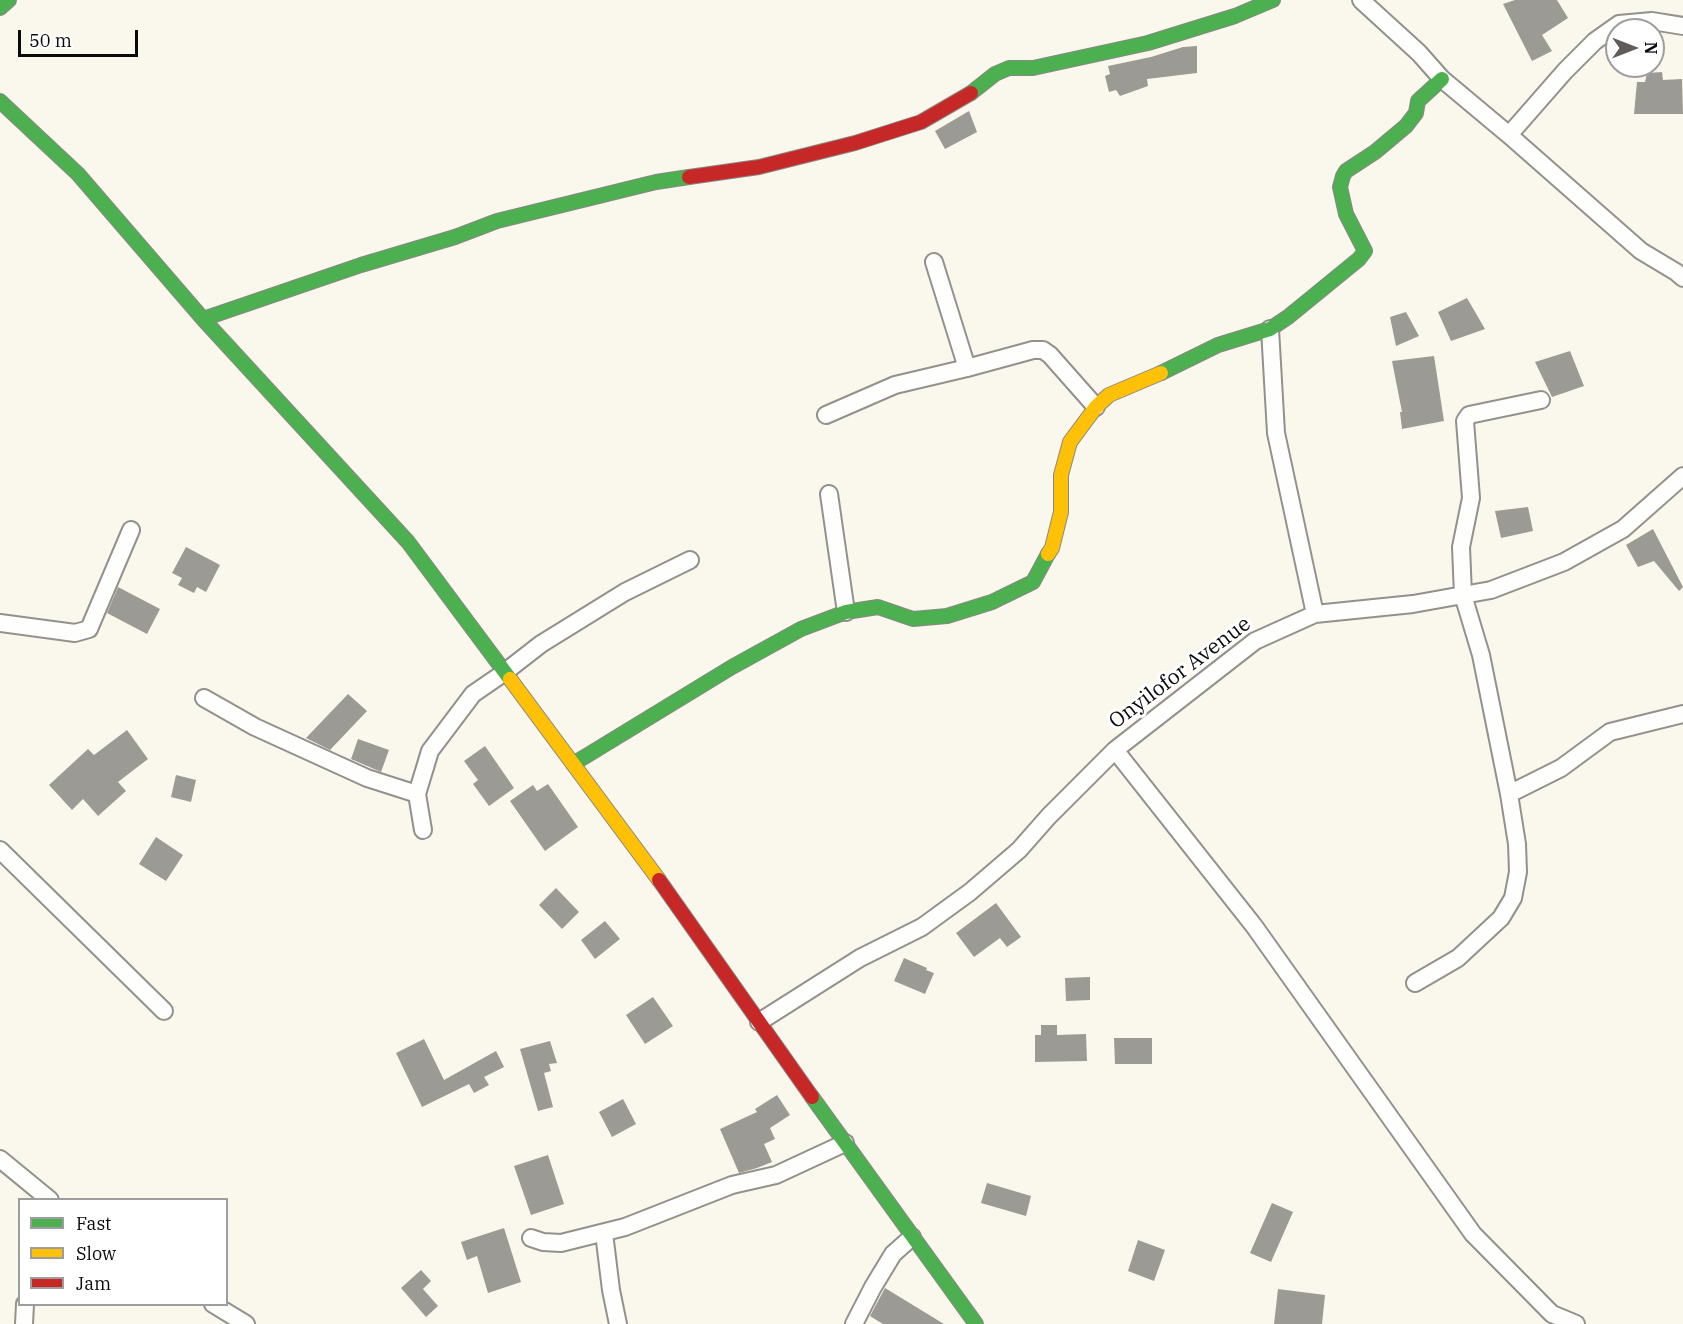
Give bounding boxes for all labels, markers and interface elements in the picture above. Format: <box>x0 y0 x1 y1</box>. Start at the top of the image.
scale bar <box>21 18 141 56</box>
north arrow <box>1605 18 1665 78</box>
text: 50 m <box>29 29 72 52</box>
text: N <box>1641 42 1661 54</box>
street label: Onyilofor Avenue <box>1104 612 1256 734</box>
legend <box>18 1198 228 1306</box>
text: Fast <box>76 1212 111 1235</box>
text: Slow <box>76 1242 116 1265</box>
text: Jam <box>76 1272 111 1295</box>

